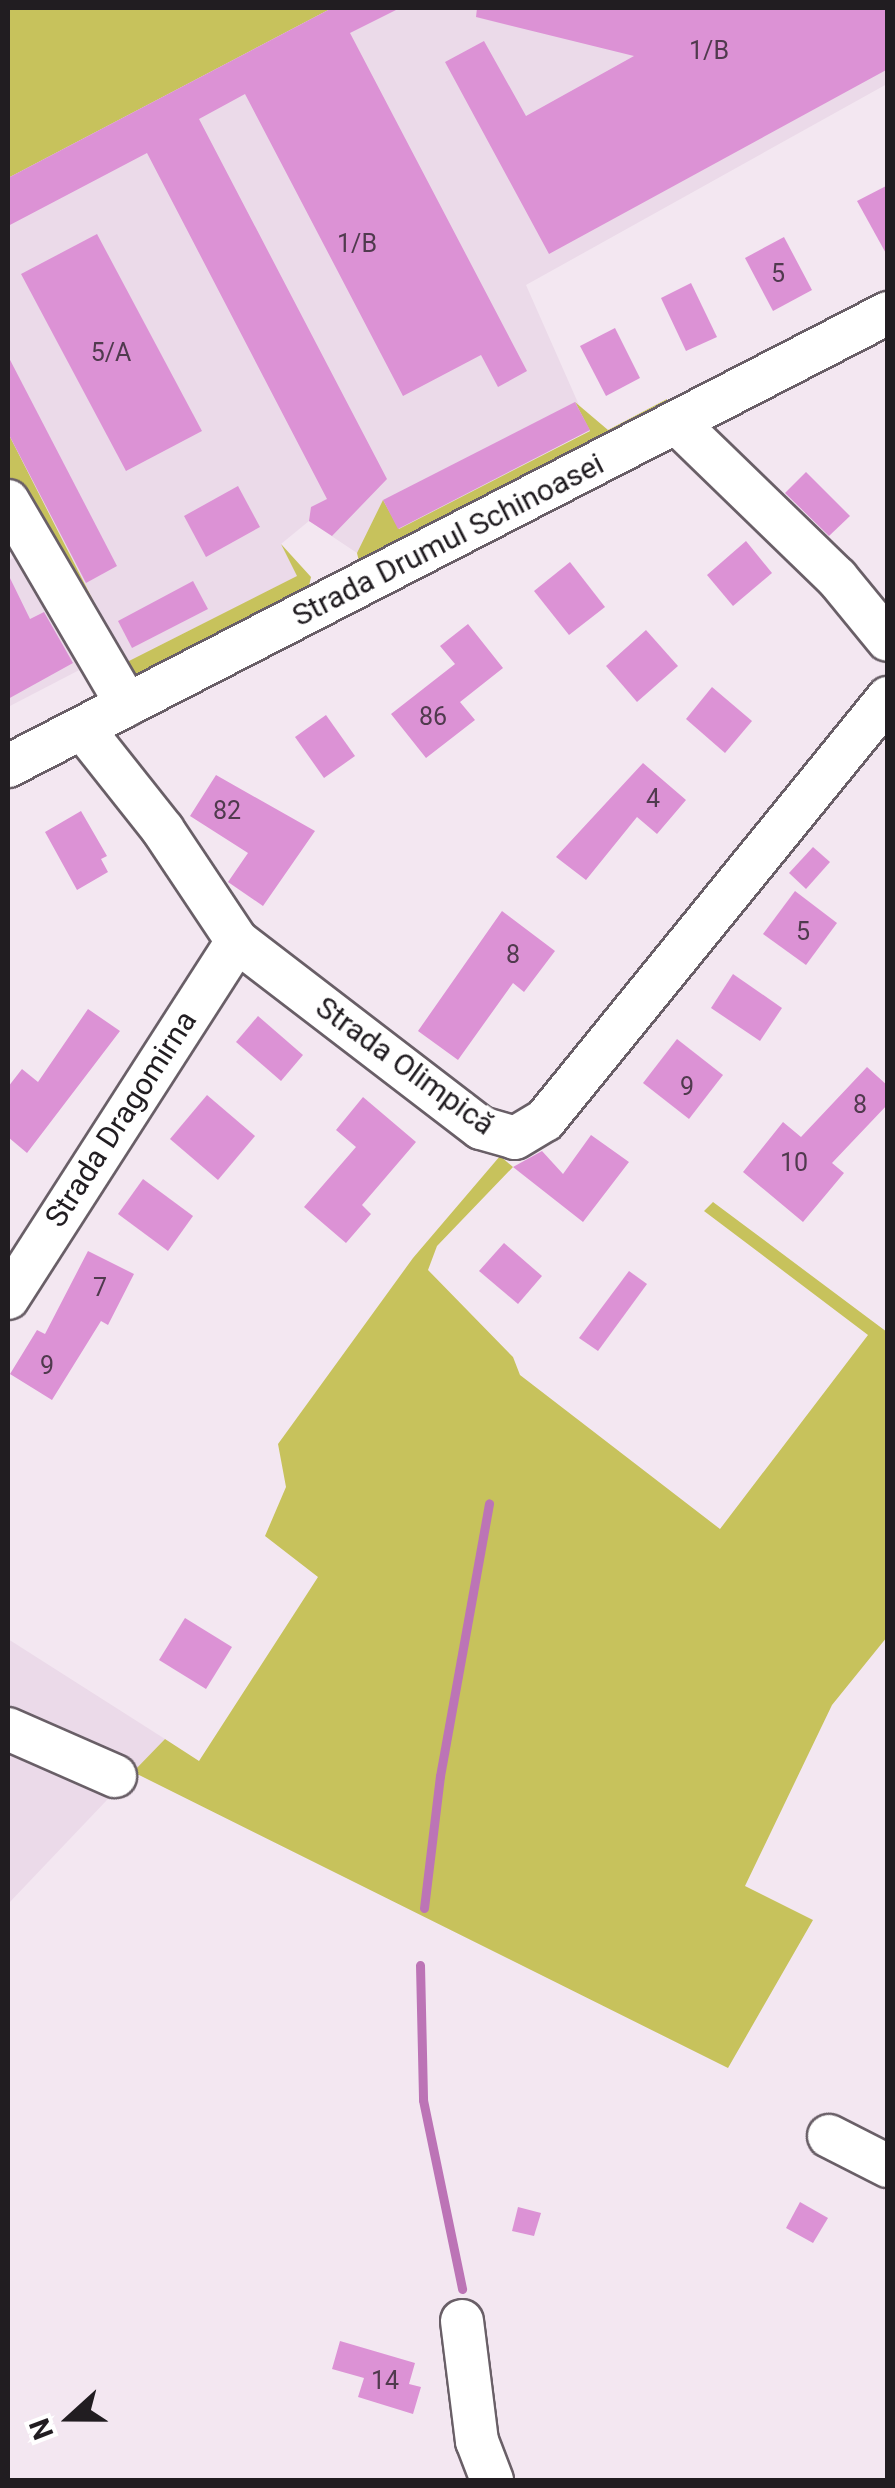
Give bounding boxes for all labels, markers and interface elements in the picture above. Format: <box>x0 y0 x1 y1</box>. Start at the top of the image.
house number: 1/B <box>689 36 729 66</box>
house number: 1/B <box>337 229 377 259</box>
house number: 5 <box>771 259 785 289</box>
house number: 5/A <box>91 338 131 368</box>
street label: Strada Drumul Schinoasei <box>286 446 610 634</box>
house number: 86 <box>419 702 447 732</box>
house number: 4 <box>646 784 660 814</box>
house number: 82 <box>213 796 241 826</box>
house number: 5 <box>796 917 810 947</box>
house number: 8 <box>506 940 520 970</box>
street label: Strada Olimpică <box>309 989 501 1143</box>
street label: Strada Dragomirna <box>38 1004 204 1234</box>
house number: 9 <box>680 1072 694 1102</box>
house number: 8 <box>853 1090 867 1120</box>
house number: 10 <box>780 1148 808 1178</box>
house number: 7 <box>93 1273 107 1303</box>
house number: 9 <box>40 1351 54 1381</box>
house number: 14 <box>371 2366 399 2396</box>
north arrow <box>20 2368 120 2468</box>
text: N <box>23 2414 60 2444</box>

